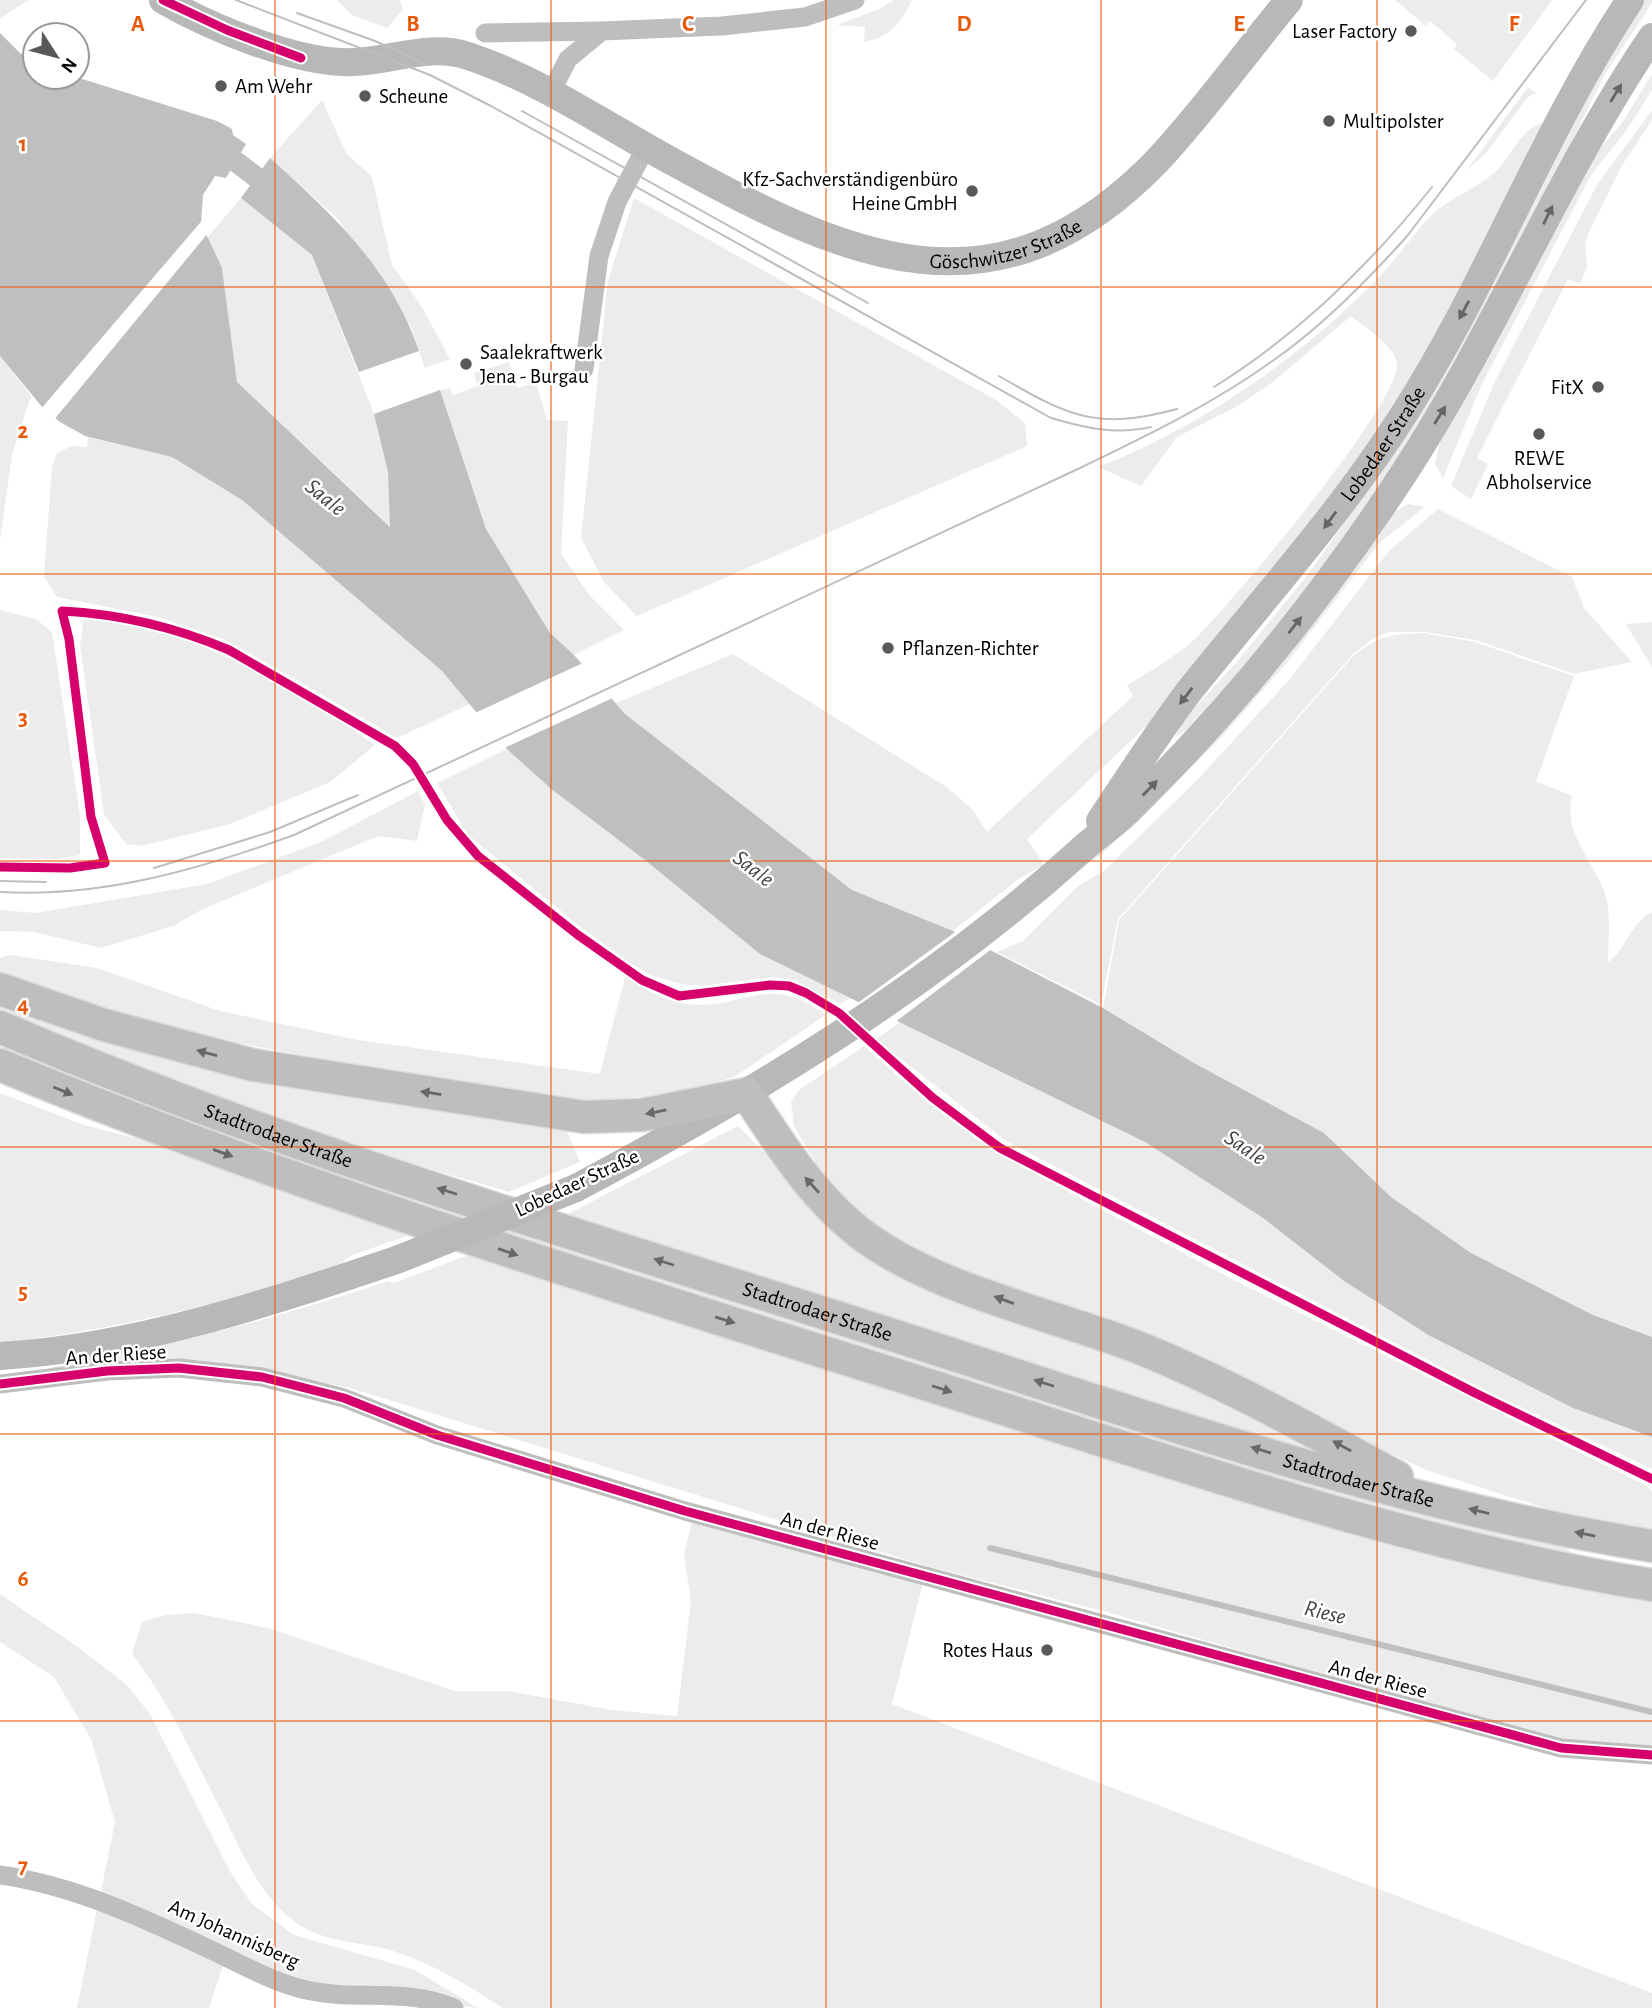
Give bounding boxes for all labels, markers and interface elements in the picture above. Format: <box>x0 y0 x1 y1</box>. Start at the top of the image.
text: A <box>131 13 145 36</box>
text: B <box>406 13 420 36</box>
text: C <box>682 13 694 36</box>
text: D <box>956 13 972 36</box>
text: E <box>1233 13 1245 36</box>
text: F <box>1509 13 1520 36</box>
north arrow <box>21 21 91 91</box>
place label: Laser Factory <box>1292 21 1397 42</box>
marker: Laser Factory <box>1403 23 1419 39</box>
text: N <box>57 54 80 76</box>
place label: Am Wehr <box>235 76 312 97</box>
marker: Am Wehr <box>213 78 229 94</box>
one-way arrow <box>1609 83 1622 103</box>
place label: Scheune <box>379 86 448 107</box>
marker: Scheune <box>357 88 373 104</box>
place label: Multipolster <box>1343 111 1444 132</box>
marker: Multipolster <box>1321 113 1337 129</box>
text: 1 <box>19 133 27 156</box>
place label: Kfz-Sachverständigenbüro Heine GmbH <box>742 169 958 214</box>
marker: Kfz-Sachverständigenbüro Heine GmbH <box>964 183 980 199</box>
one-way arrow <box>1542 205 1553 225</box>
street label: Göschwitzer Straße <box>929 215 1085 272</box>
one-way arrow <box>1458 300 1470 319</box>
place label: Saalekraftwerk Jena - Burgau <box>480 342 603 387</box>
marker: Saalekraftwerk Jena - Burgau <box>458 356 474 372</box>
place label: FitX <box>1551 377 1584 398</box>
marker: FitX <box>1590 379 1606 395</box>
street label: Lobedaer Straße <box>1336 383 1429 505</box>
one-way arrow <box>1434 406 1447 425</box>
text: 2 <box>18 420 29 443</box>
marker: REWE Abholservice <box>1531 426 1547 442</box>
place label: REWE Abholservice <box>1486 448 1592 493</box>
water label: Saale <box>300 475 350 521</box>
one-way arrow <box>1322 510 1337 528</box>
one-way arrow <box>1287 616 1302 634</box>
place label: Pflanzen-Richter <box>902 638 1039 659</box>
marker: Pflanzen-Richter <box>880 640 896 656</box>
one-way arrow <box>1180 687 1194 705</box>
text: 3 <box>18 707 28 730</box>
one-way arrow <box>1142 780 1159 797</box>
water label: Saale <box>728 846 778 892</box>
text: 4 <box>17 994 29 1017</box>
one-way arrow <box>196 1047 218 1058</box>
one-way arrow <box>53 1086 74 1097</box>
one-way arrow <box>419 1087 441 1098</box>
street label: Stadtrodaer Straße <box>202 1099 355 1171</box>
one-way arrow <box>645 1107 667 1118</box>
water label: Saale <box>1220 1126 1270 1170</box>
street label: Lobedaer Straße <box>512 1145 642 1221</box>
one-way arrow <box>213 1148 234 1159</box>
one-way arrow <box>805 1176 820 1193</box>
one-way arrow <box>437 1186 458 1196</box>
one-way arrow <box>497 1247 518 1258</box>
one-way arrow <box>653 1256 674 1267</box>
street label: Stadtrodaer Straße <box>740 1278 895 1345</box>
text: 5 <box>18 1281 28 1304</box>
one-way arrow <box>993 1294 1014 1305</box>
one-way arrow <box>714 1316 735 1326</box>
street label: An der Riese <box>65 1341 167 1369</box>
one-way arrow <box>1033 1377 1054 1388</box>
one-way arrow <box>931 1384 952 1394</box>
one-way arrow <box>1331 1441 1351 1453</box>
one-way arrow <box>1250 1445 1271 1455</box>
street label: Stadtrodaer Straße <box>1281 1449 1437 1511</box>
one-way arrow <box>1468 1505 1490 1516</box>
street label: An der Riese <box>779 1508 881 1554</box>
one-way arrow <box>1574 1529 1596 1540</box>
text: 6 <box>17 1568 29 1591</box>
water label: Riese <box>1302 1597 1348 1629</box>
place label: Rotes Haus <box>942 1640 1033 1661</box>
marker: Rotes Haus <box>1039 1642 1055 1658</box>
street label: An der Riese <box>1327 1656 1429 1702</box>
text: 7 <box>18 1855 28 1878</box>
street label: Am Johannisberg <box>165 1896 303 1973</box>

